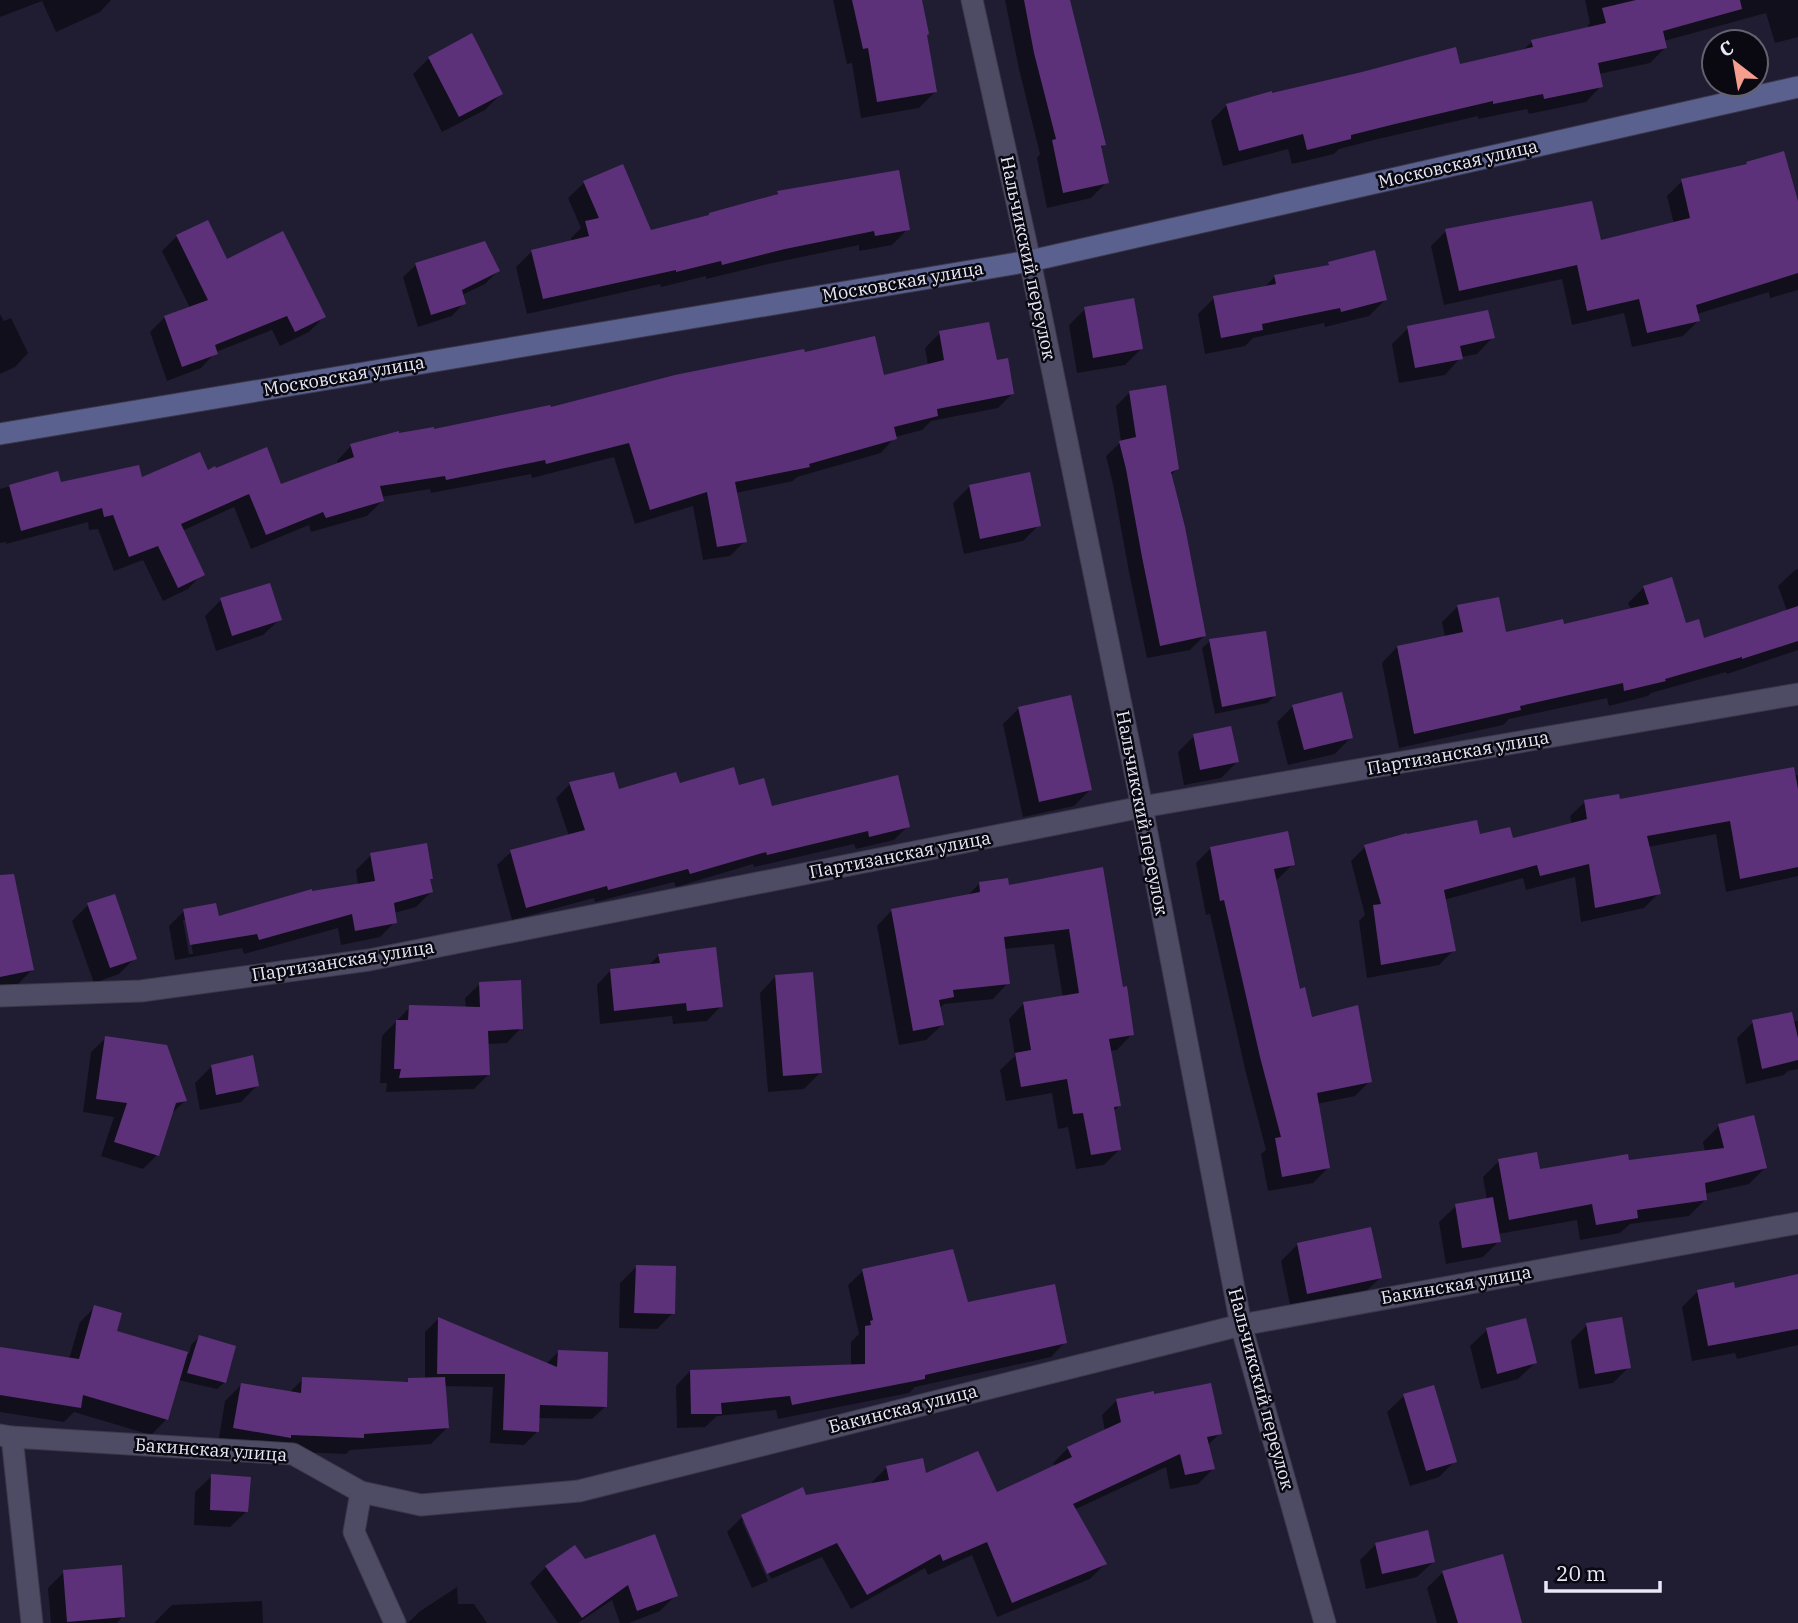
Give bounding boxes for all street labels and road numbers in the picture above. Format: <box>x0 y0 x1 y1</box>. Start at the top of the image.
street label: Московская улица <box>1376 134 1540 193</box>
street label: Нальчикский переулок <box>996 154 1061 363</box>
street label: Московская улица <box>820 256 985 307</box>
street label: Московская улица <box>261 350 426 401</box>
street label: Нальчикский переулок <box>1111 709 1174 918</box>
street label: Партизанская улица <box>1365 725 1551 780</box>
street label: Партизанская улица <box>807 826 993 883</box>
street label: Партизанская улица <box>250 935 436 986</box>
street label: Бакинская улица <box>1379 1260 1533 1309</box>
street label: Нальчикский переулок <box>1223 1285 1300 1493</box>
street label: Бакинская улица <box>826 1379 980 1438</box>
street label: Бакинская улица <box>134 1433 288 1466</box>

